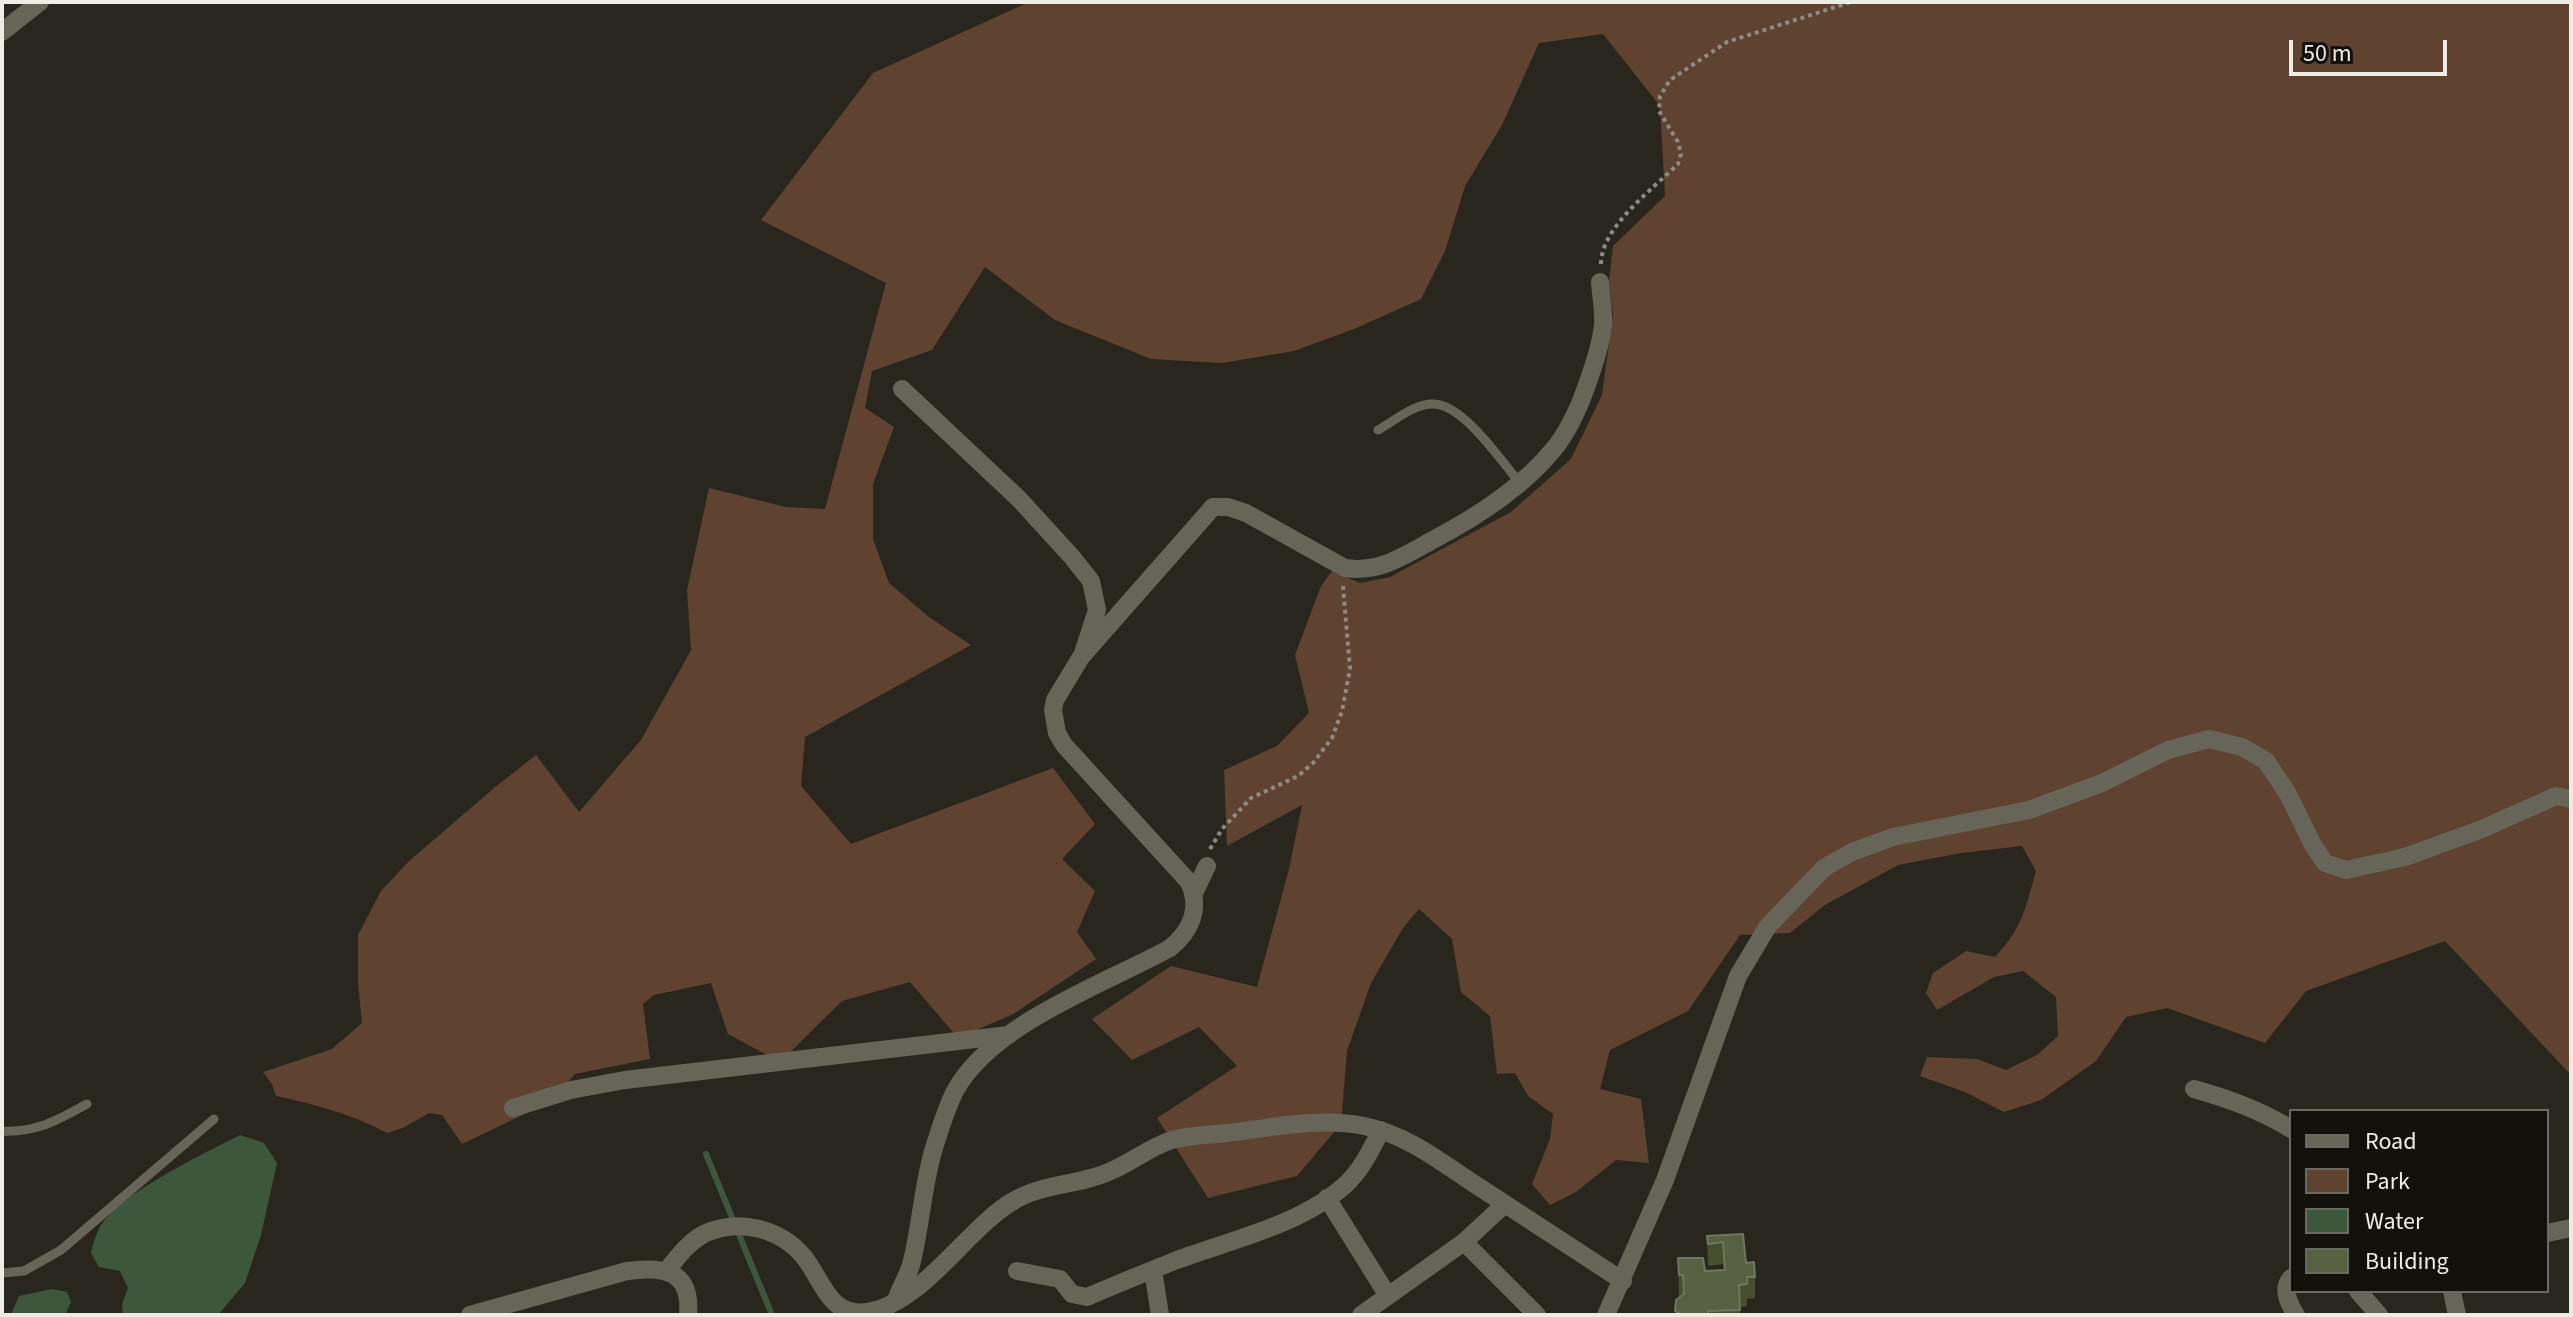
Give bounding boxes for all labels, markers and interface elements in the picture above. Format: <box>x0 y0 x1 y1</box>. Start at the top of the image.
scale bar <box>2293 24 2451 74</box>
text: 50 m <box>2303 36 2352 71</box>
legend <box>2289 1109 2549 1293</box>
text: Road <box>2365 1124 2417 1159</box>
text: Park <box>2365 1164 2410 1199</box>
text: Water <box>2365 1204 2423 1239</box>
text: Building <box>2365 1244 2449 1279</box>

